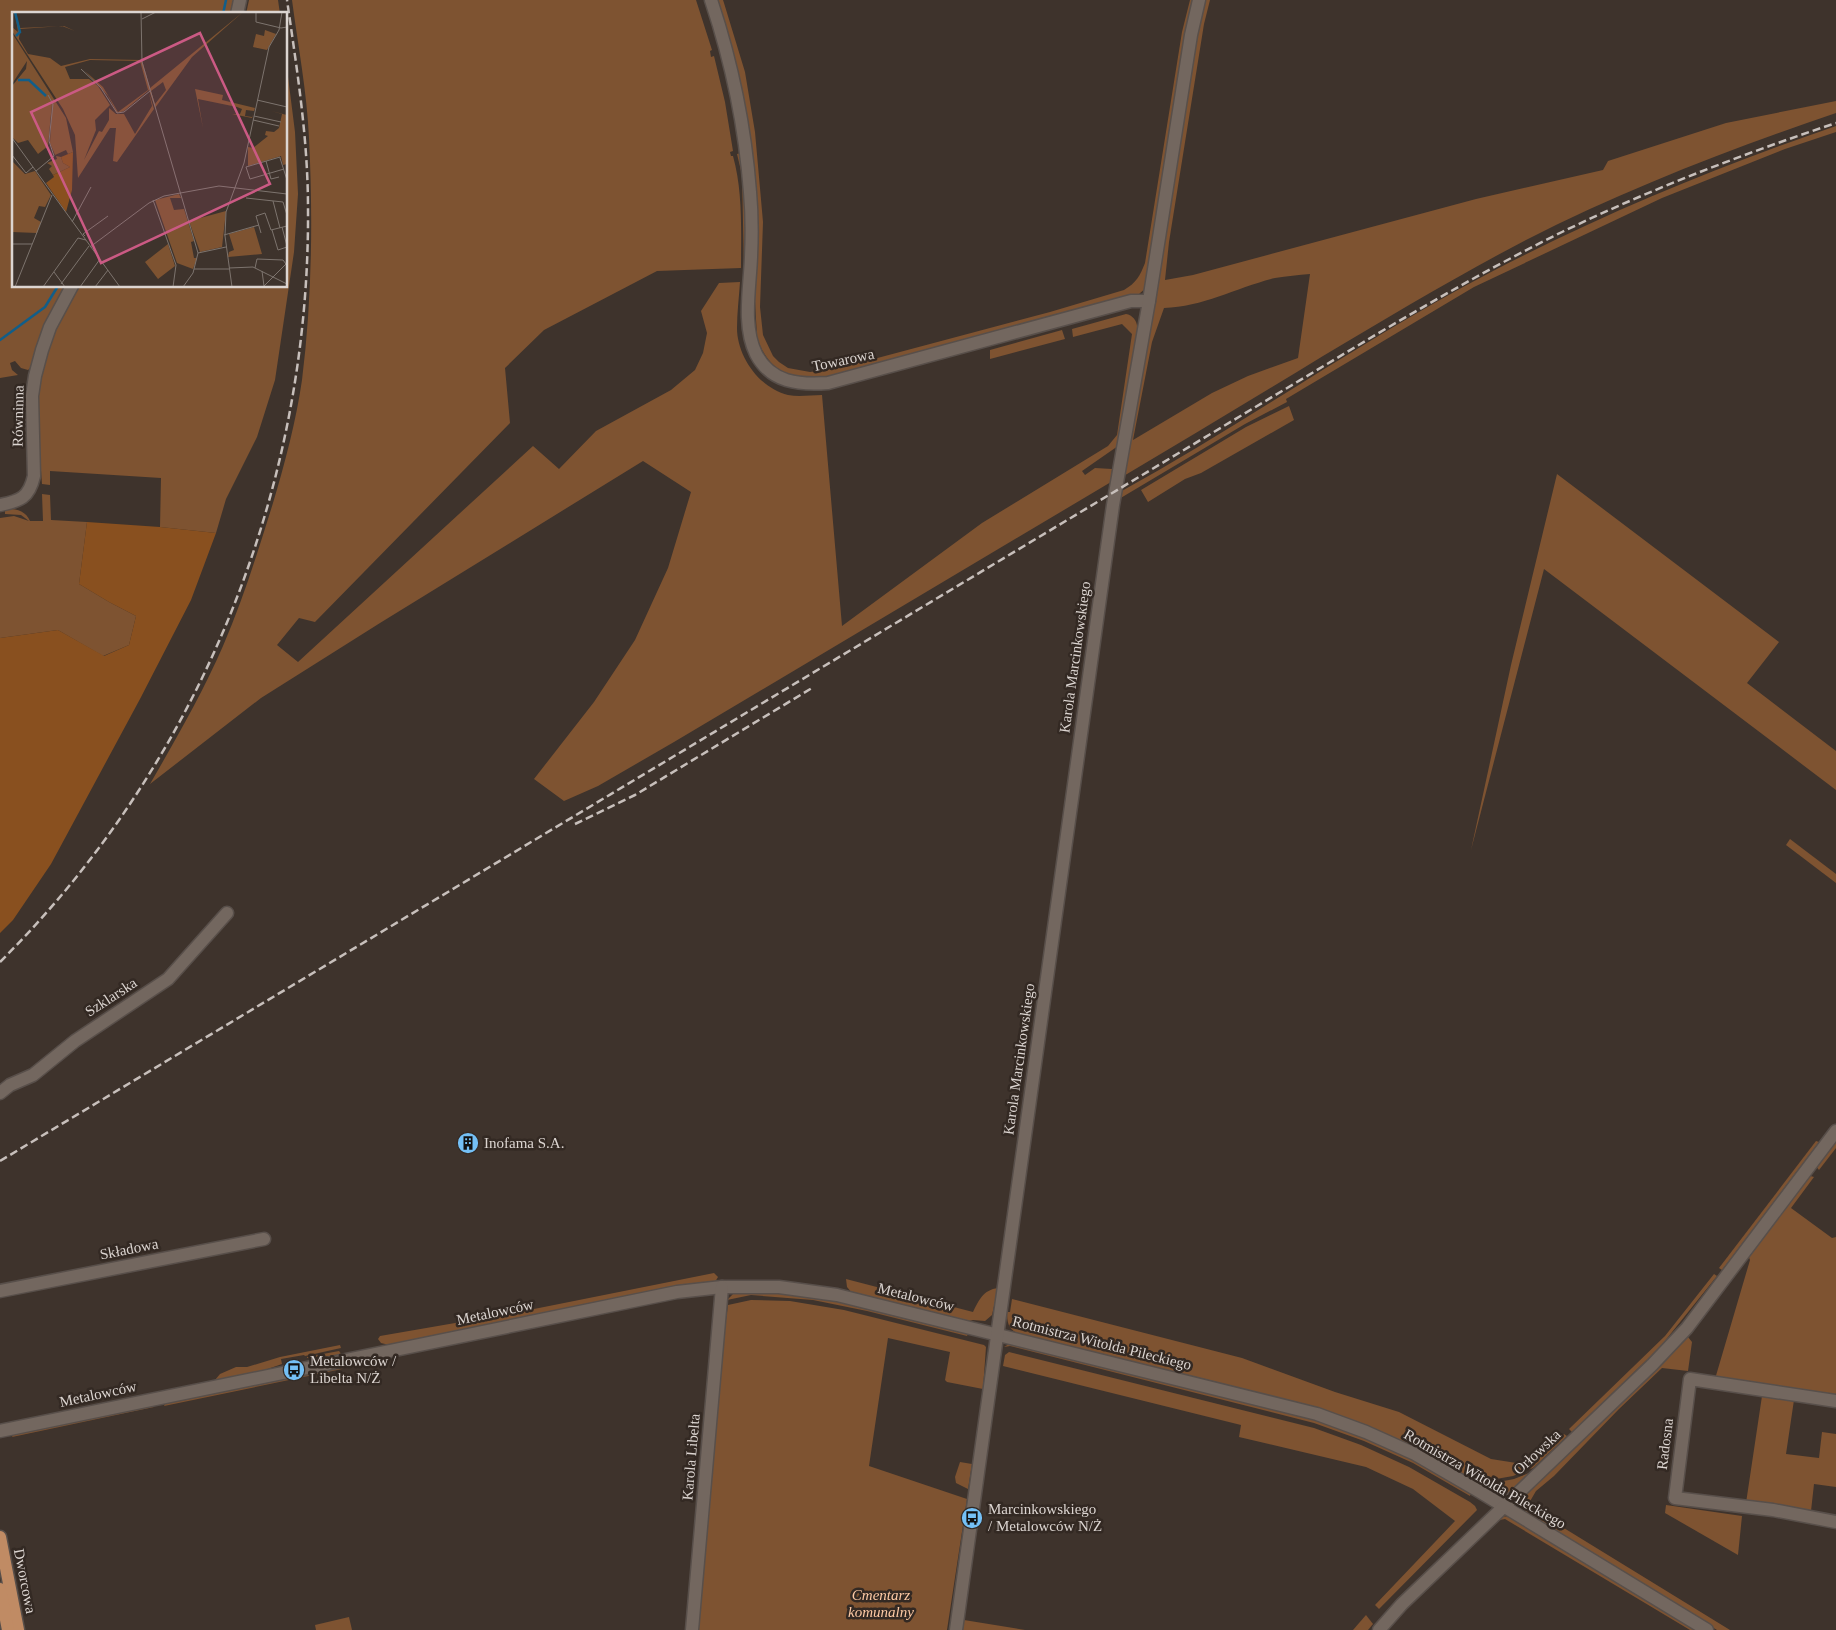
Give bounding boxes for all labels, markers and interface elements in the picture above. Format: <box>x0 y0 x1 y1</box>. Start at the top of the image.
inset map <box>12 12 288 288</box>
street label: Towarowa <box>810 346 876 374</box>
street label: Równinna <box>9 385 27 447</box>
street label: Karola Marcinkowskiego <box>1056 580 1094 734</box>
street label: Szklarska <box>82 974 140 1020</box>
street label: Karola Marcinkowskiego <box>1000 982 1038 1136</box>
building icon: Inofama S.A. <box>456 1131 480 1155</box>
place label: Inofama S.A. <box>484 1135 564 1151</box>
street label: Składowa <box>98 1235 160 1262</box>
street label: Metalowców <box>876 1280 956 1314</box>
street label: Metalowców <box>455 1296 535 1328</box>
street label: Rotmistrza Witolda Pileckiego <box>1011 1313 1193 1373</box>
place label: Metalowców / Libelta N/Ż <box>310 1353 397 1386</box>
bus stop icon: Metalowców / Libelta N/Ż <box>282 1358 306 1382</box>
street label: Metalowców <box>58 1378 138 1410</box>
street label: Karola Libelta <box>679 1413 703 1501</box>
street label: Radosna <box>1654 1417 1676 1471</box>
street label: Rotmistrza Witolda Pileckiego <box>1401 1426 1569 1532</box>
street label: Orłowska <box>1510 1426 1564 1478</box>
place label: Marcinkowskiego / Metalowców N/Ż <box>988 1501 1102 1534</box>
bus stop icon: Marcinkowskiego / Metalowców N/Ż <box>960 1506 984 1530</box>
street label: Dworcowa <box>11 1547 39 1615</box>
park label: Cmentarz komunalny <box>848 1587 914 1620</box>

